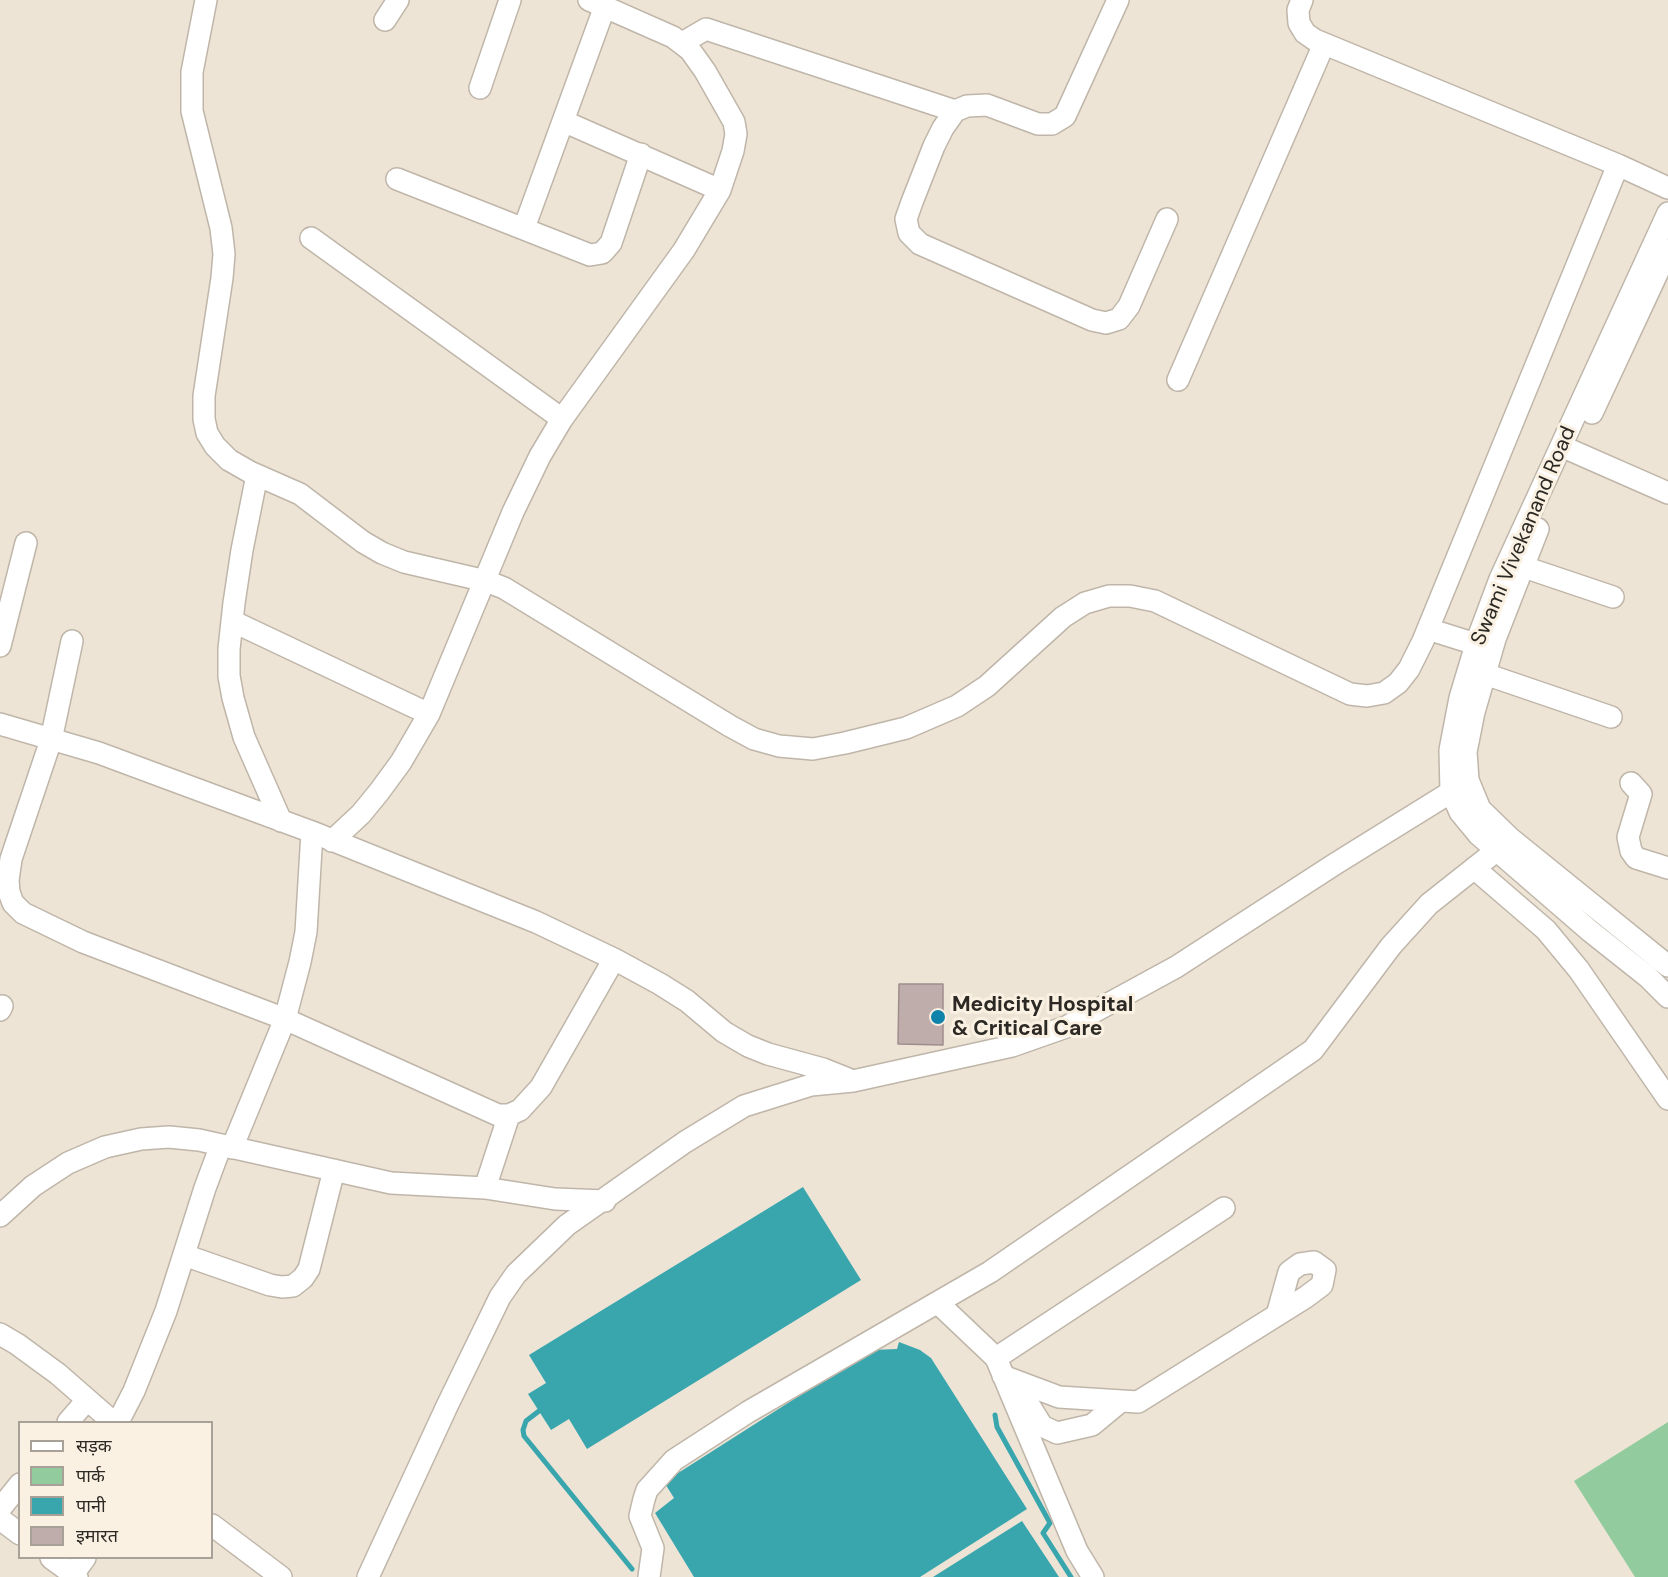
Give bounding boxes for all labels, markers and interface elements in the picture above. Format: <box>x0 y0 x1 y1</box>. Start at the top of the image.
street label: Swami Vivekanand Road <box>1466 423 1582 649</box>
place label: Medicity Hospital & Critical Care <box>952 992 1133 1042</box>
marker: Medicity Hospital & Critical Care <box>929 1008 947 1026</box>
legend <box>18 1421 213 1559</box>
text: सड़क <box>76 1434 112 1458</box>
text: पार्क <box>76 1464 105 1488</box>
text: पानी <box>76 1494 106 1518</box>
text: इमारत <box>76 1524 118 1548</box>

